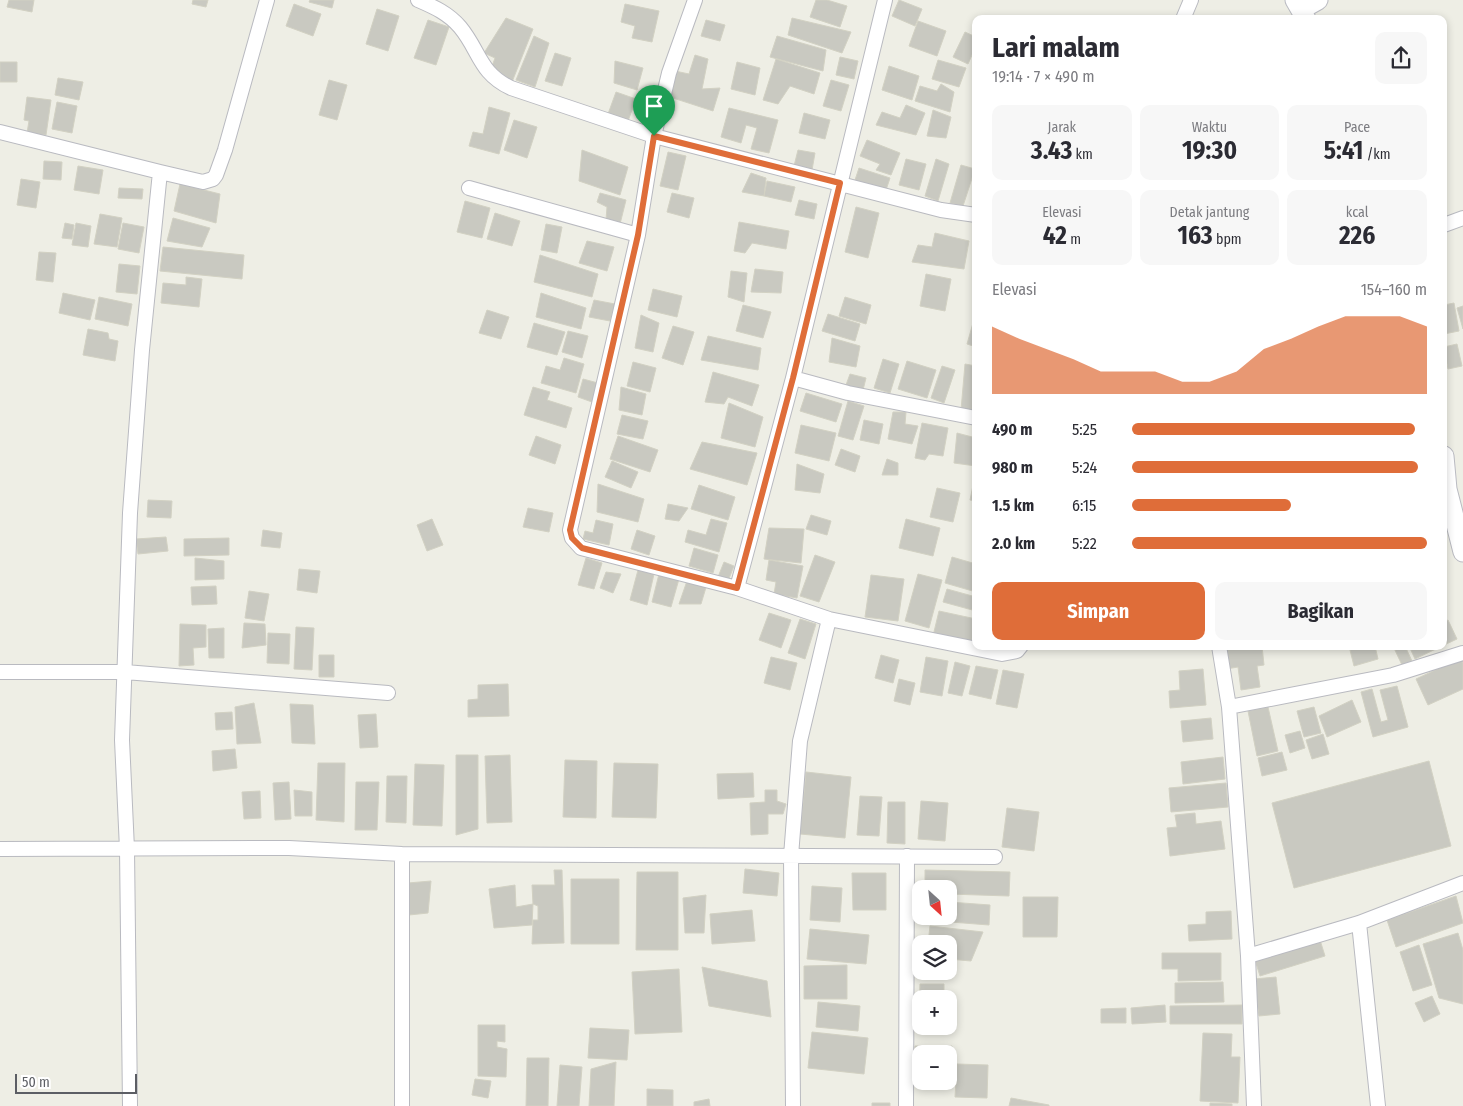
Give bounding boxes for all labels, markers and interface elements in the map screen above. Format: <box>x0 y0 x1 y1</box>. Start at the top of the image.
text: Lari malam <box>992 31 1120 64</box>
button: share <box>1375 32 1427 84</box>
text: 19:14 · 7 × 490 m <box>992 67 1095 86</box>
pin <box>633 85 675 136</box>
icon: arrive <box>640 92 668 120</box>
text: Jarak <box>1048 119 1076 136</box>
text: Waktu <box>1192 119 1227 136</box>
text: Pace <box>1344 119 1370 136</box>
text: 3.43 <box>1031 136 1072 166</box>
text: 19:30 <box>1182 136 1237 166</box>
text: 5:41 <box>1324 136 1363 166</box>
text: km <box>1072 146 1093 163</box>
text: /km <box>1363 146 1391 163</box>
text: Elevasi <box>1042 204 1081 221</box>
text: Detak jantung <box>1170 204 1249 221</box>
text: kcal <box>1346 204 1369 221</box>
text: 42 <box>1043 221 1067 251</box>
text: 163 <box>1177 221 1213 251</box>
text: 226 <box>1339 221 1375 251</box>
text: m <box>1067 231 1081 248</box>
text: bpm <box>1213 231 1242 248</box>
text: Elevasi <box>992 280 1037 299</box>
text: 154–160 m <box>1361 280 1427 299</box>
text: 490 m <box>992 420 1032 439</box>
text: 5:25 <box>1072 420 1097 439</box>
text: 980 m <box>992 458 1033 477</box>
text: 5:24 <box>1072 458 1097 477</box>
text: 1.5 km <box>992 496 1034 515</box>
text: 6:15 <box>1072 496 1096 515</box>
text: 2.0 km <box>992 534 1035 553</box>
text: 5:22 <box>1072 534 1097 553</box>
button: Simpan <box>992 582 1205 640</box>
button: Bagikan <box>1215 582 1427 640</box>
north arrow <box>912 880 958 925</box>
map controls <box>912 880 957 1090</box>
button: layers <box>912 935 957 980</box>
button: + <box>912 990 957 1035</box>
button: − <box>912 1045 957 1090</box>
scale bar <box>15 1071 138 1094</box>
text: 50 m <box>22 1074 50 1091</box>

